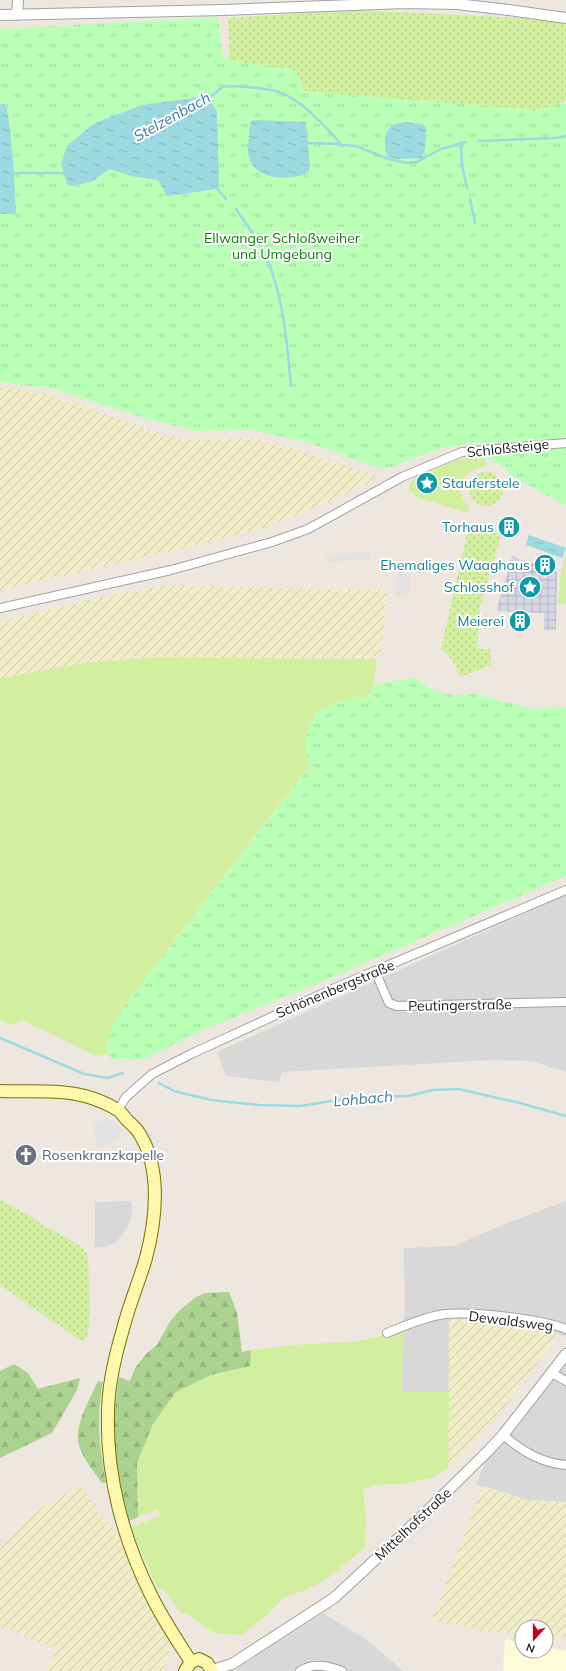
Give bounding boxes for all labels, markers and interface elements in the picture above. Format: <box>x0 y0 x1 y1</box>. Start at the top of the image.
water label: Stelzenbach <box>130 88 214 145</box>
park label: Ellwanger Schloßweiher und Umgebung <box>204 229 361 263</box>
street label: Schloßsteige <box>466 435 550 461</box>
place icon: Stauferstele <box>414 470 440 496</box>
place label: Stauferstele <box>442 474 520 492</box>
building icon: Torhaus <box>496 514 522 540</box>
place label: Torhaus <box>442 518 494 536</box>
building icon: Ehemaliges Waaghaus <box>532 552 558 578</box>
place label: Ehemaliges Waaghaus <box>380 556 530 574</box>
place icon: Schlosshof <box>517 574 543 600</box>
place label: Schlosshof <box>444 578 514 596</box>
building icon: Meierei <box>507 608 533 634</box>
place label: Meierei <box>457 612 504 630</box>
street label: Schönenbergstraße <box>273 956 397 1022</box>
street label: Peutingerstraße <box>408 995 512 1015</box>
water label: Lohbach <box>332 1086 394 1111</box>
church icon: Rosenkranzkapelle <box>13 1142 39 1168</box>
place label: Rosenkranzkapelle <box>42 1146 164 1164</box>
street label: Dewaldsweg <box>468 1307 554 1335</box>
street label: Mittelhofstraße <box>371 1484 455 1564</box>
north arrow <box>514 1619 554 1659</box>
text: N <box>524 1640 537 1656</box>

